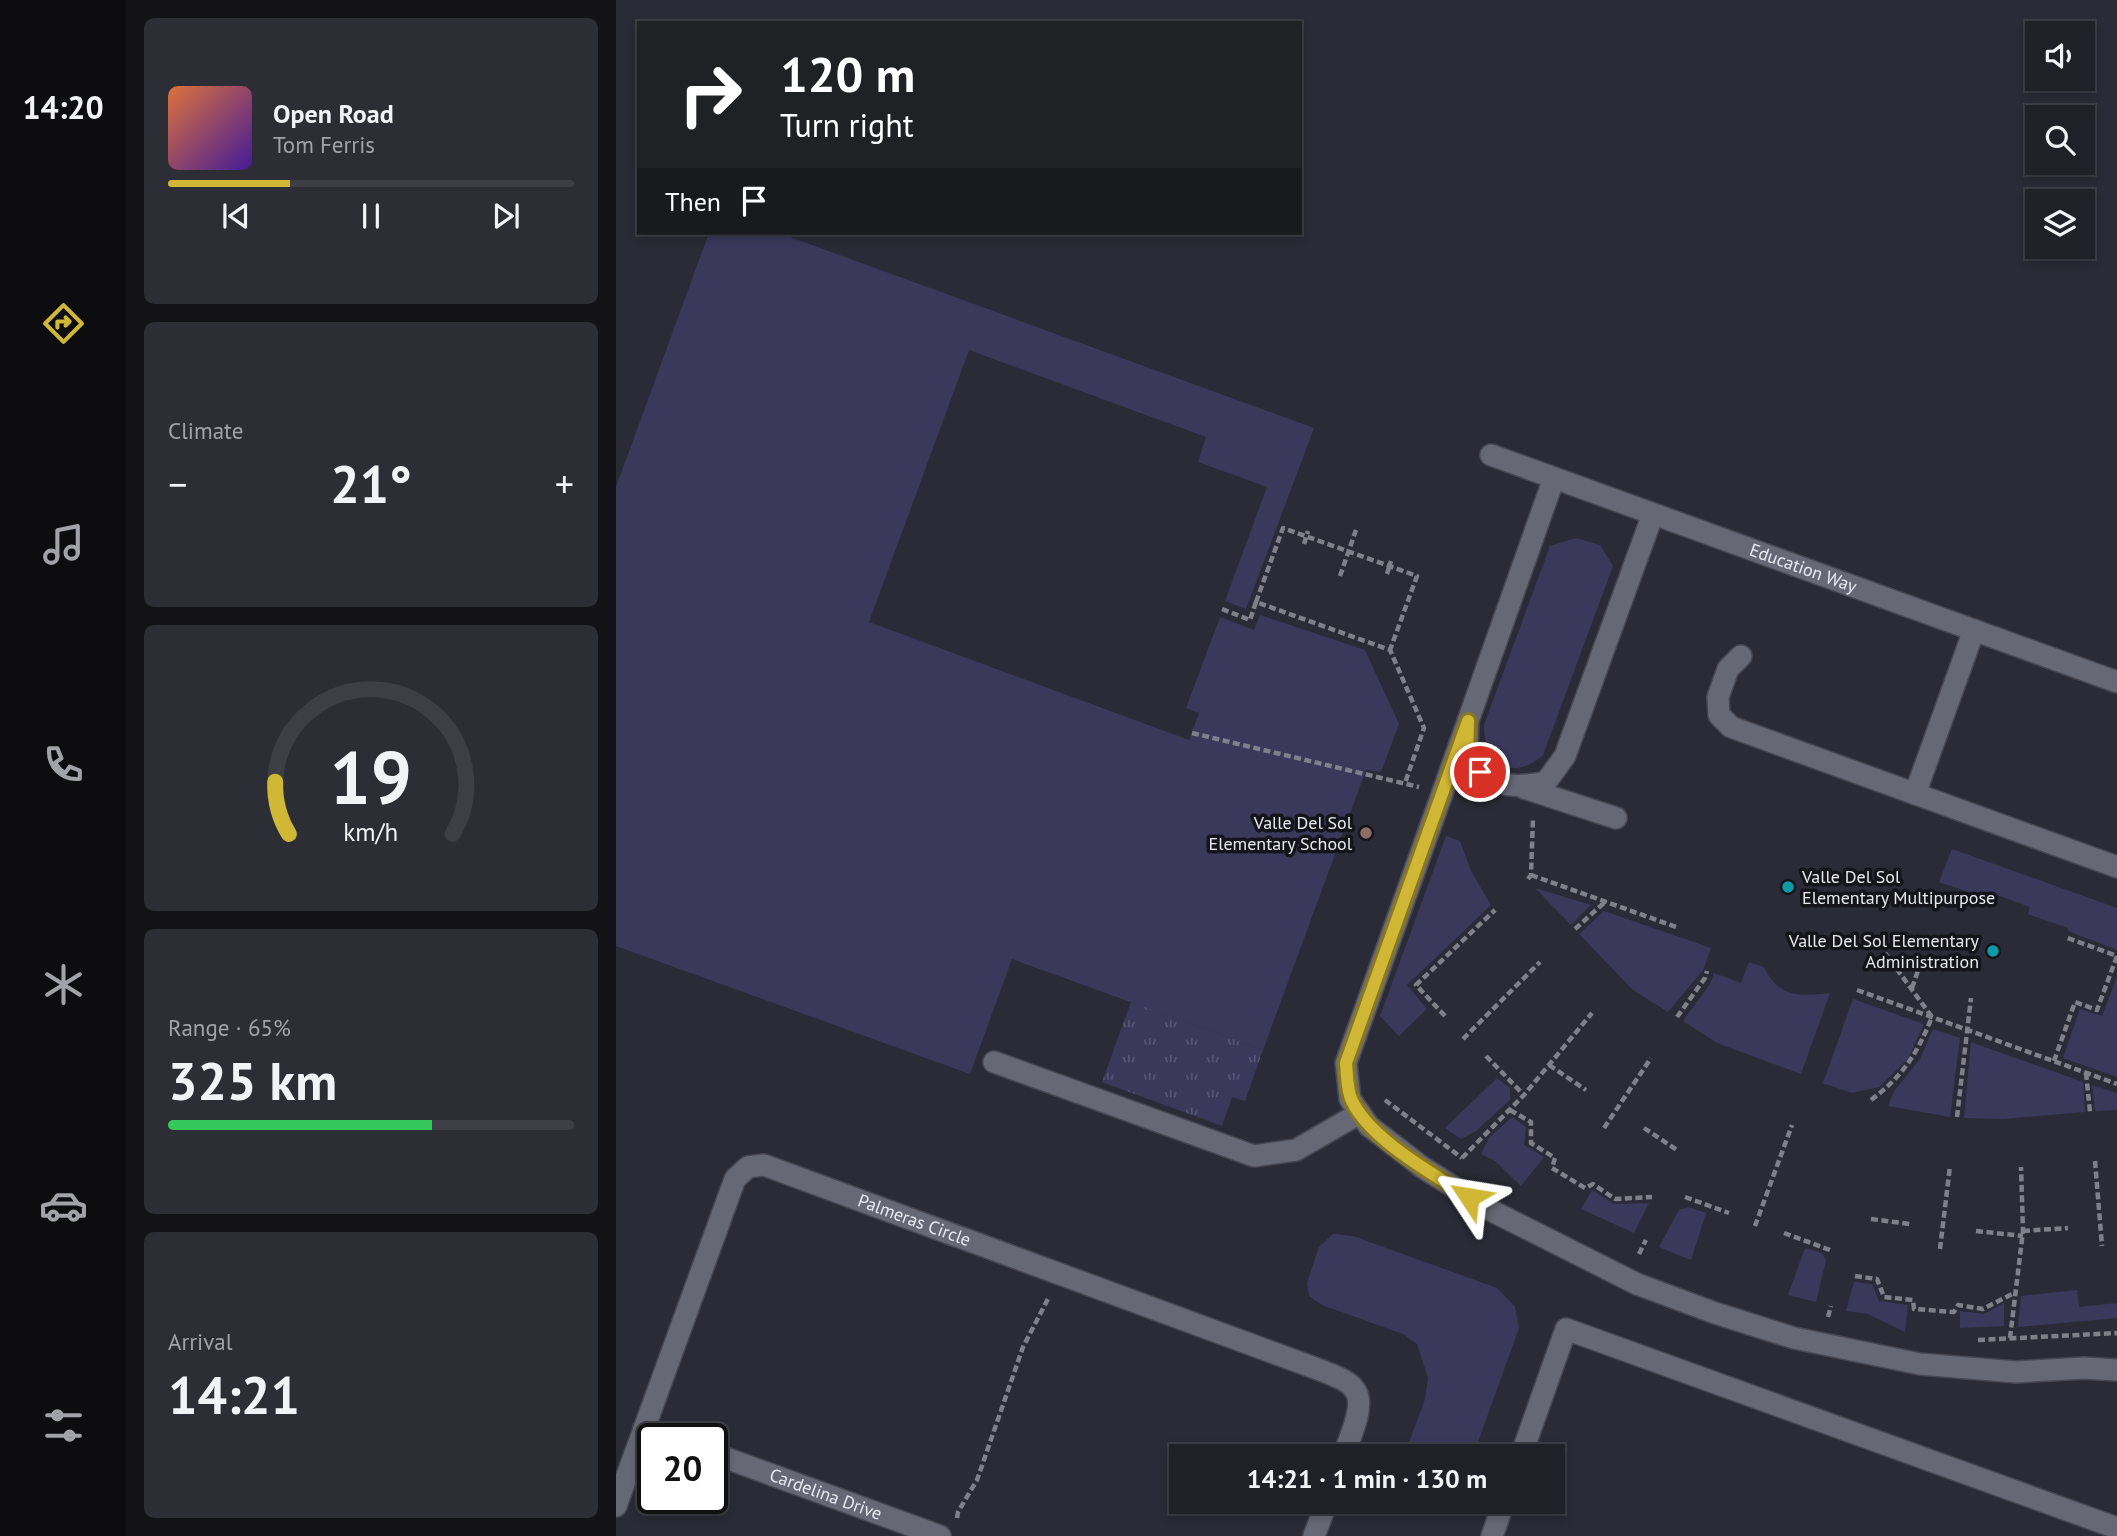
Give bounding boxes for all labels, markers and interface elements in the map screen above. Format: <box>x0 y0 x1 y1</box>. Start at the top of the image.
map controls <box>2025 21 2095 259</box>
button: sound <box>2025 21 2095 91</box>
text: 120 m <box>780 42 915 106</box>
icon: right <box>665 49 756 140</box>
text: 14:20 <box>22 86 104 128</box>
text: Open Road <box>273 97 394 130</box>
text: Turn right <box>780 104 914 146</box>
button: search <box>2025 105 2095 175</box>
text: Tom Ferris <box>273 130 375 159</box>
icon: arrive <box>735 182 773 220</box>
text: Then <box>665 185 721 218</box>
button: layers <box>2025 189 2095 259</box>
icon: previous <box>217 197 255 235</box>
icon: pause <box>352 197 390 235</box>
icon: next <box>487 197 525 235</box>
icon: directions <box>39 299 88 348</box>
text: Climate <box>168 416 243 445</box>
text: 21° <box>330 450 412 517</box>
text: − <box>168 459 187 508</box>
text: + <box>555 459 574 508</box>
icon: music <box>39 520 88 569</box>
street label: Education Way <box>1746 538 1861 598</box>
text: 19 <box>330 730 412 824</box>
icon: phone <box>39 740 88 789</box>
pin <box>1450 742 1510 802</box>
icon: arrive <box>1461 753 1499 791</box>
place label: Valle Del Sol Elementary School <box>1209 811 1353 855</box>
text: km/h <box>344 816 398 848</box>
marker: Valle Del Sol Elementary School <box>1358 825 1374 841</box>
place label: Valle Del Sol Elementary Multipurpose <box>1801 865 1995 909</box>
marker: Valle Del Sol Elementary Multipurpose <box>1780 879 1796 895</box>
place label: Valle Del Sol Elementary Administration <box>1788 929 1980 973</box>
marker: Valle Del Sol Elementary Administration <box>1985 943 2001 959</box>
icon: climate <box>39 960 88 1009</box>
text: Range · 65% <box>168 1013 291 1042</box>
text: 325 km <box>168 1047 337 1114</box>
position arrow <box>1432 1160 1506 1234</box>
icon: car <box>39 1181 88 1230</box>
street label: Palmeras Circle <box>855 1189 974 1251</box>
text: Arrival <box>168 1327 232 1356</box>
text: 14:21 <box>168 1361 300 1428</box>
icon: filters <box>39 1401 88 1450</box>
speed limit sign: 20 <box>637 1423 728 1514</box>
text: 14:21 · 1 min · 130 m <box>1247 1462 1487 1495</box>
street label: Cardelina Drive <box>767 1463 885 1525</box>

